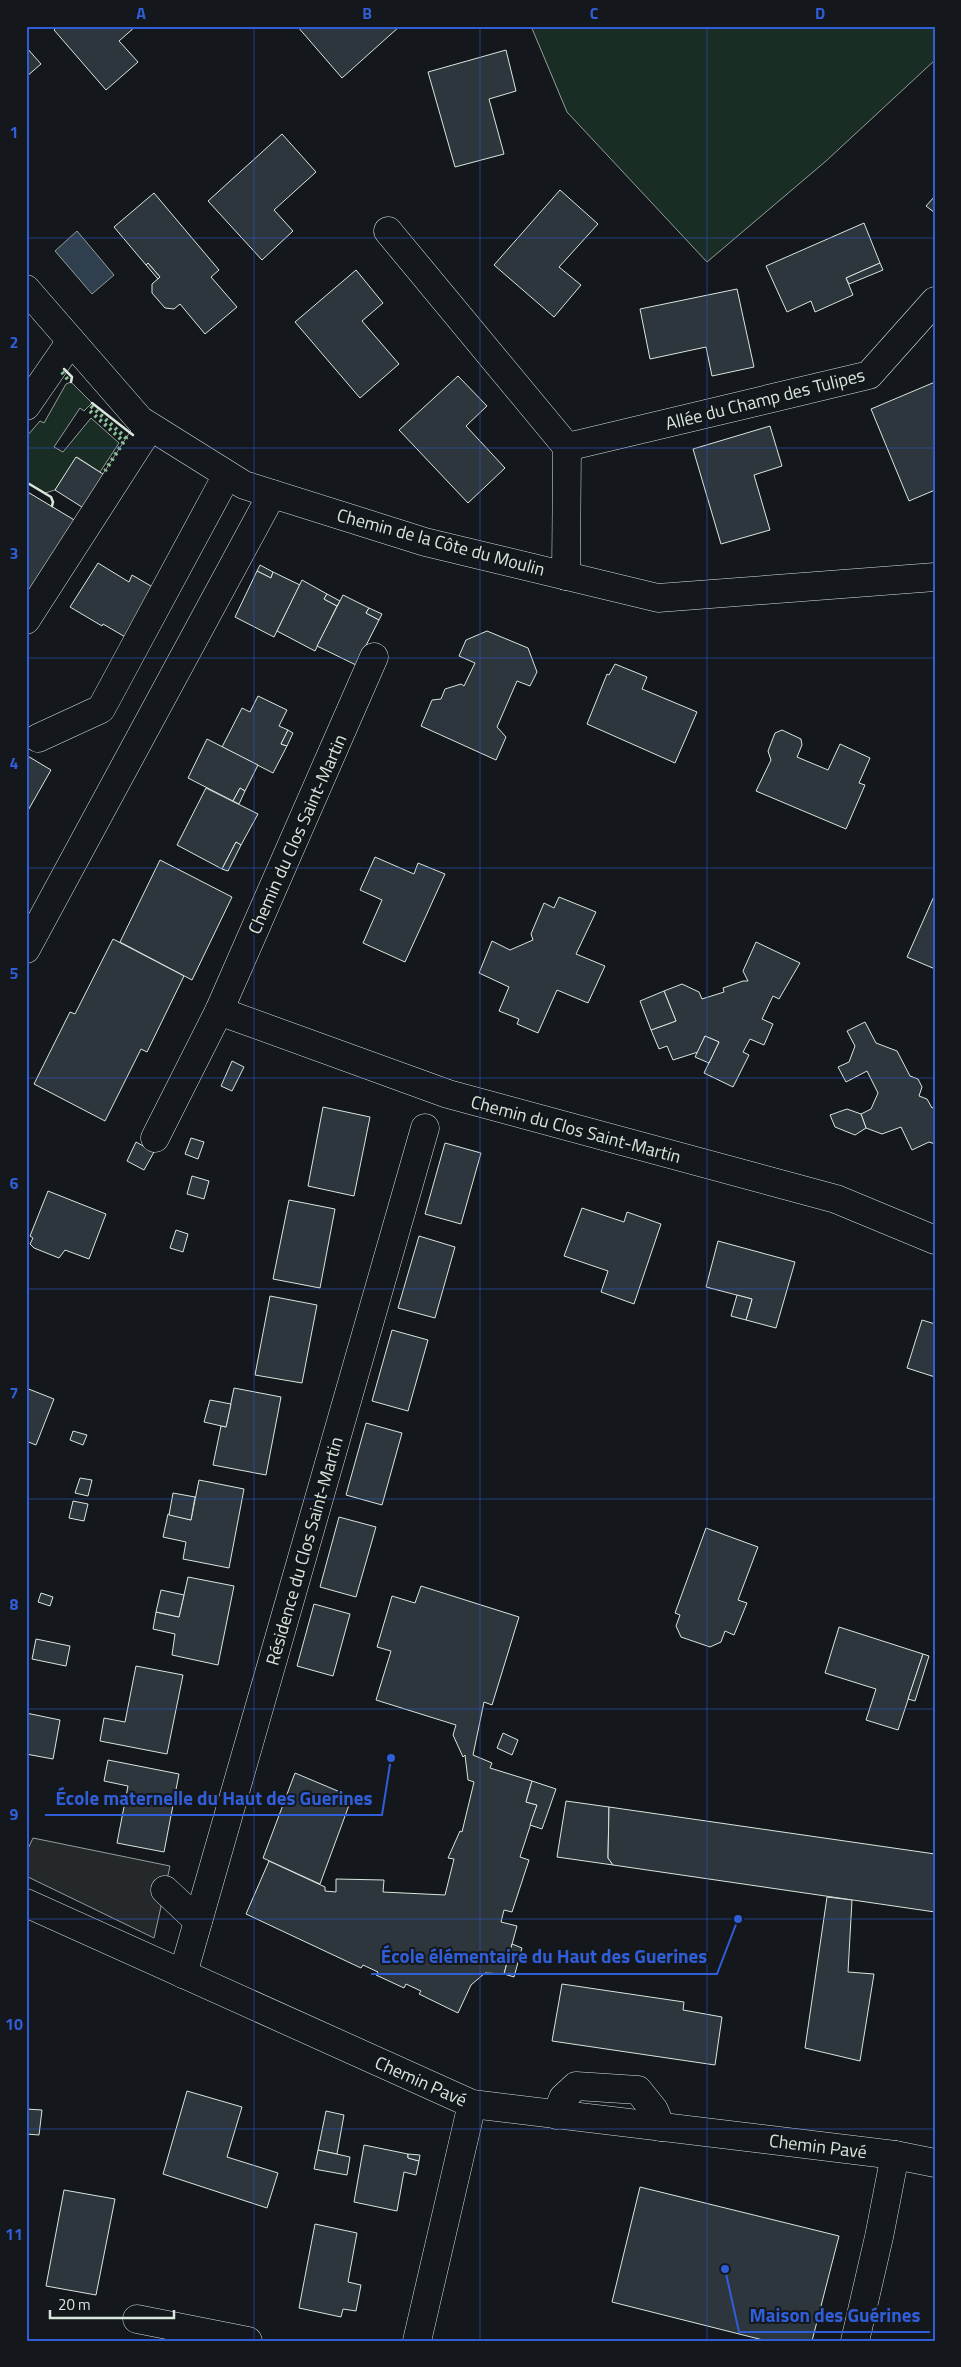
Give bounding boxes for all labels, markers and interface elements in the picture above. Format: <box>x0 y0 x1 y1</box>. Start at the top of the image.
text: A <box>136 1 146 25</box>
text: B <box>362 1 372 25</box>
text: C <box>590 1 599 25</box>
text: D <box>815 1 825 25</box>
text: 1 <box>10 120 18 144</box>
text: 2 <box>10 330 18 354</box>
street label: Allée du Champ des Tulipes <box>662 361 868 437</box>
street label: Chemin de la Côte du Moulin <box>334 501 548 583</box>
text: 3 <box>10 541 18 565</box>
street label: Chemin du Clos Saint-Martin <box>241 730 353 938</box>
text: 4 <box>10 751 19 775</box>
text: 5 <box>10 961 19 985</box>
street label: Chemin du Clos Saint-Martin <box>468 1088 684 1170</box>
text: 6 <box>10 1171 19 1195</box>
text: 7 <box>10 1381 18 1405</box>
street label: Résidence du Clos Saint-Martin <box>258 1434 350 1668</box>
text: 8 <box>10 1592 19 1616</box>
callout: École maternelle du Haut des Guerines <box>45 1781 382 1815</box>
text: École maternelle du Haut des Guerines <box>55 1783 373 1812</box>
text: 9 <box>10 1802 19 1826</box>
callout: École élémentaire du Haut des Guerines <box>371 1940 717 1974</box>
text: École élémentaire du Haut des Guerines <box>381 1941 707 1970</box>
text: 10 <box>5 2012 23 2036</box>
street label: Chemin Pavé <box>371 2049 471 2113</box>
street label: Chemin Pavé <box>768 2127 868 2165</box>
text: 11 <box>5 2222 23 2246</box>
scale bar <box>50 2287 174 2319</box>
text: 20 m <box>58 2293 91 2316</box>
callout: Maison des Guérines <box>739 2298 930 2332</box>
text: Maison des Guérines <box>750 2300 920 2329</box>

